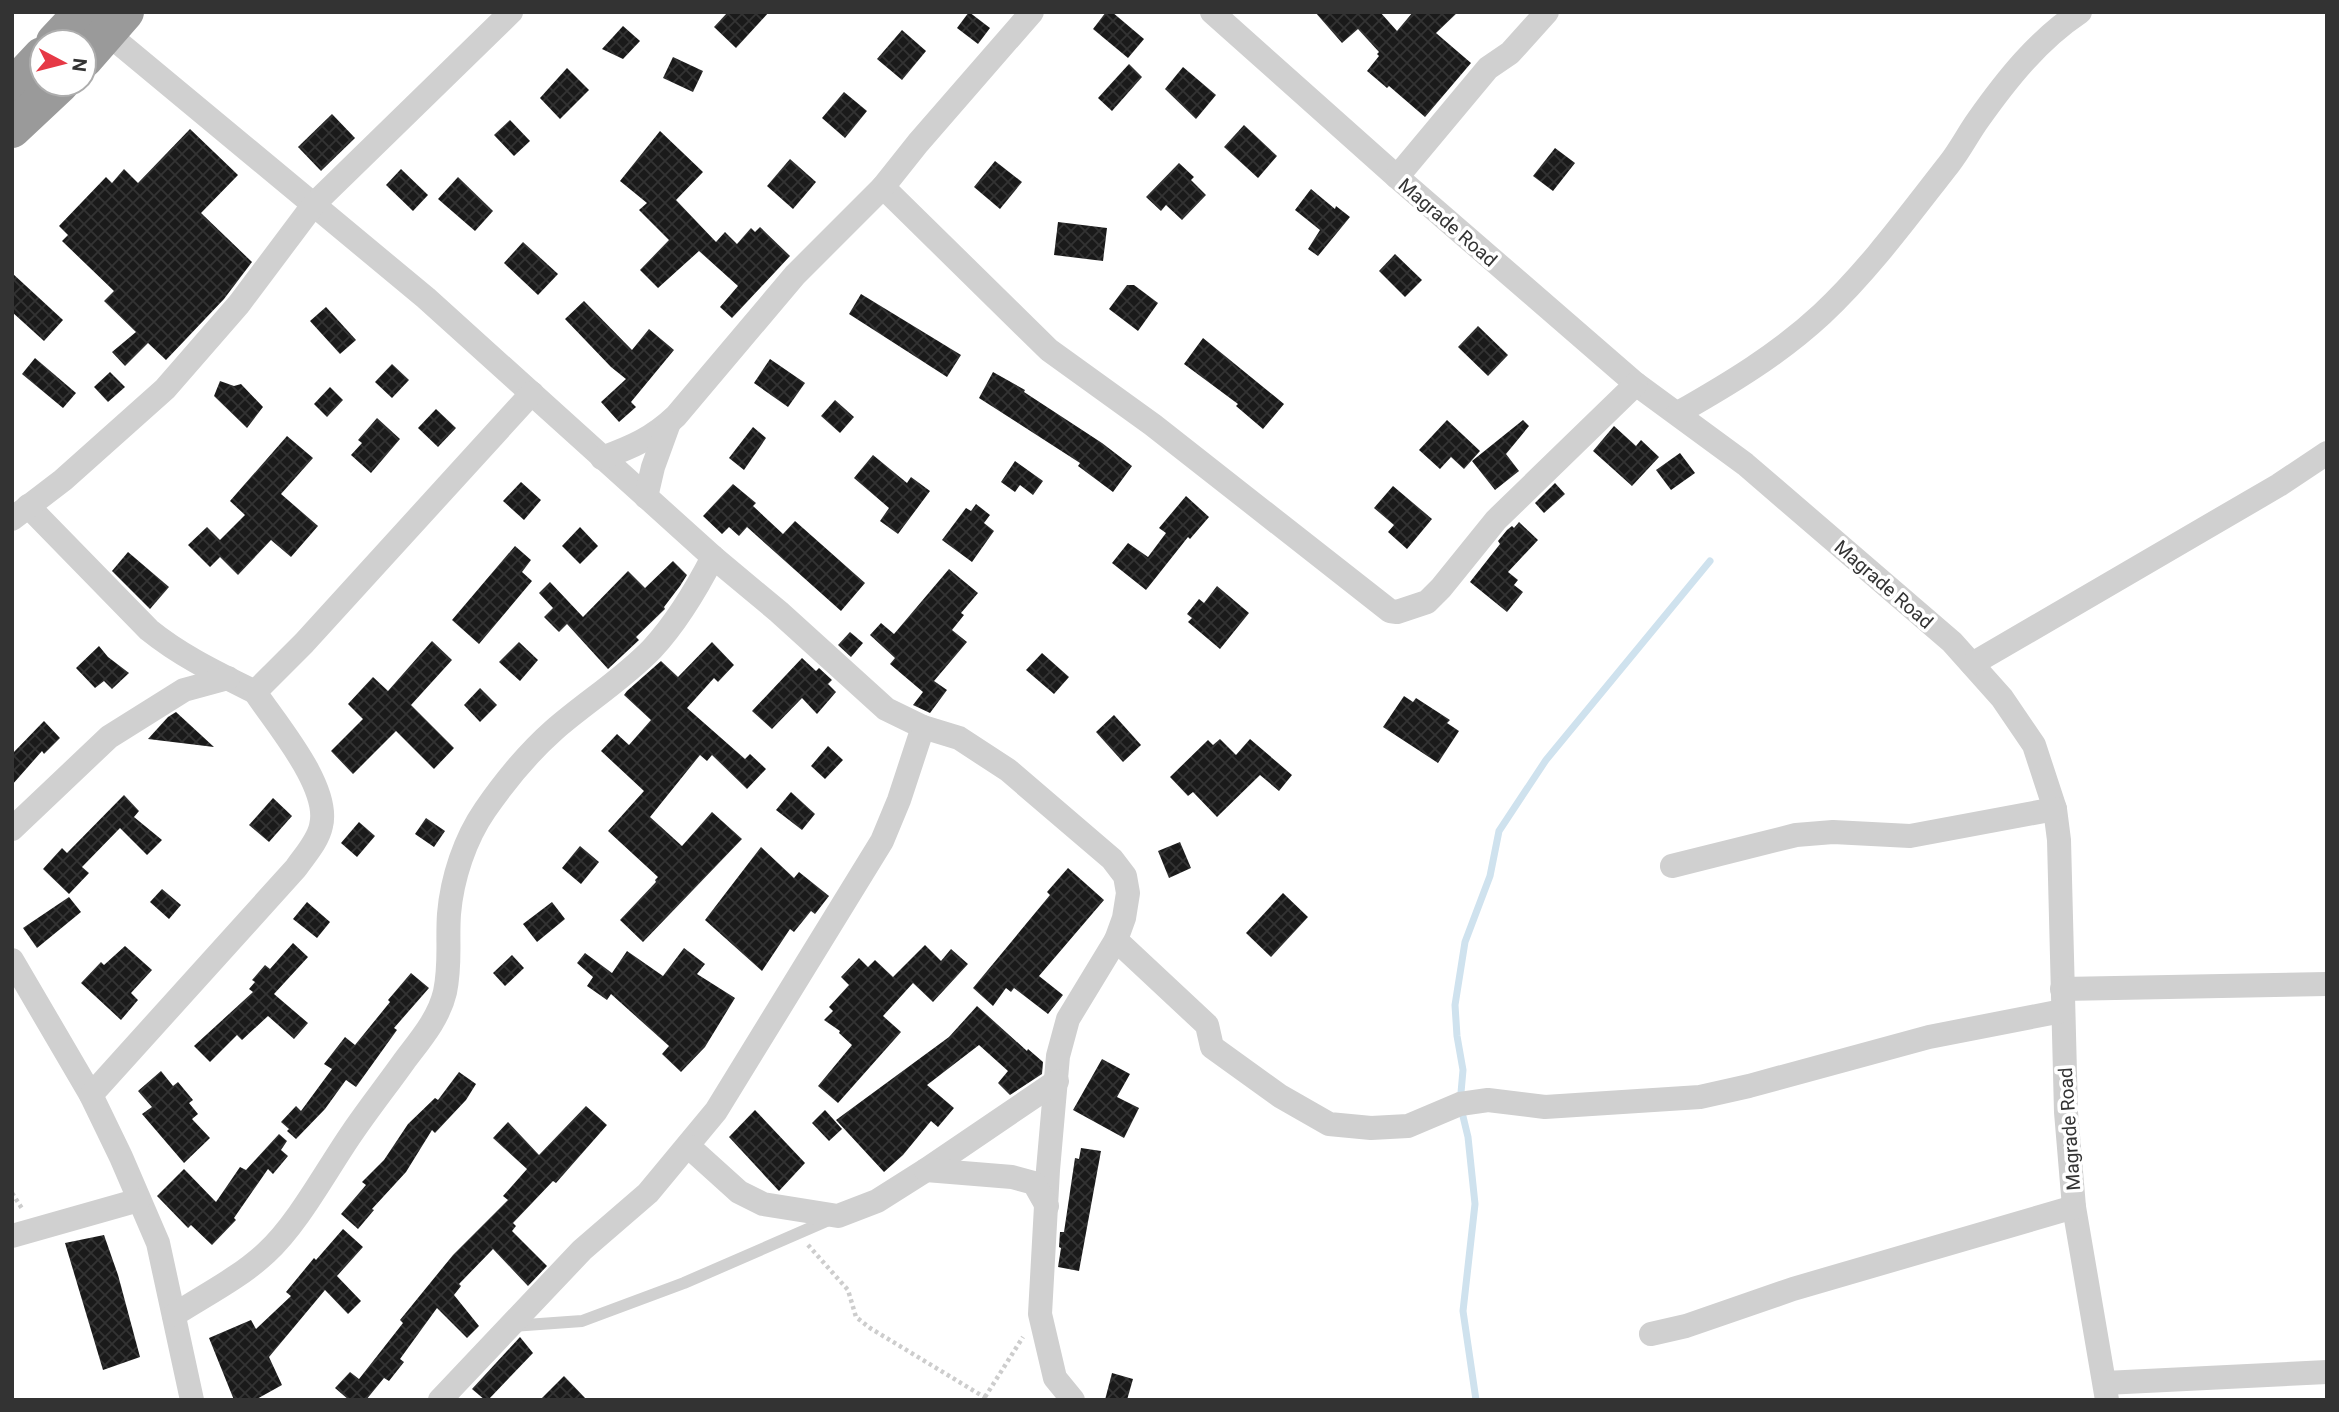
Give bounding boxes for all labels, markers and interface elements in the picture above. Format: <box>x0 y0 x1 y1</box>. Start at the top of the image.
north arrow <box>28 28 98 98</box>
text: N <box>67 57 92 73</box>
street label: Magrade Road <box>1394 173 1502 271</box>
street label: Magrade Road <box>1830 535 1938 633</box>
street label: Magrade Road <box>2054 1067 2085 1191</box>

